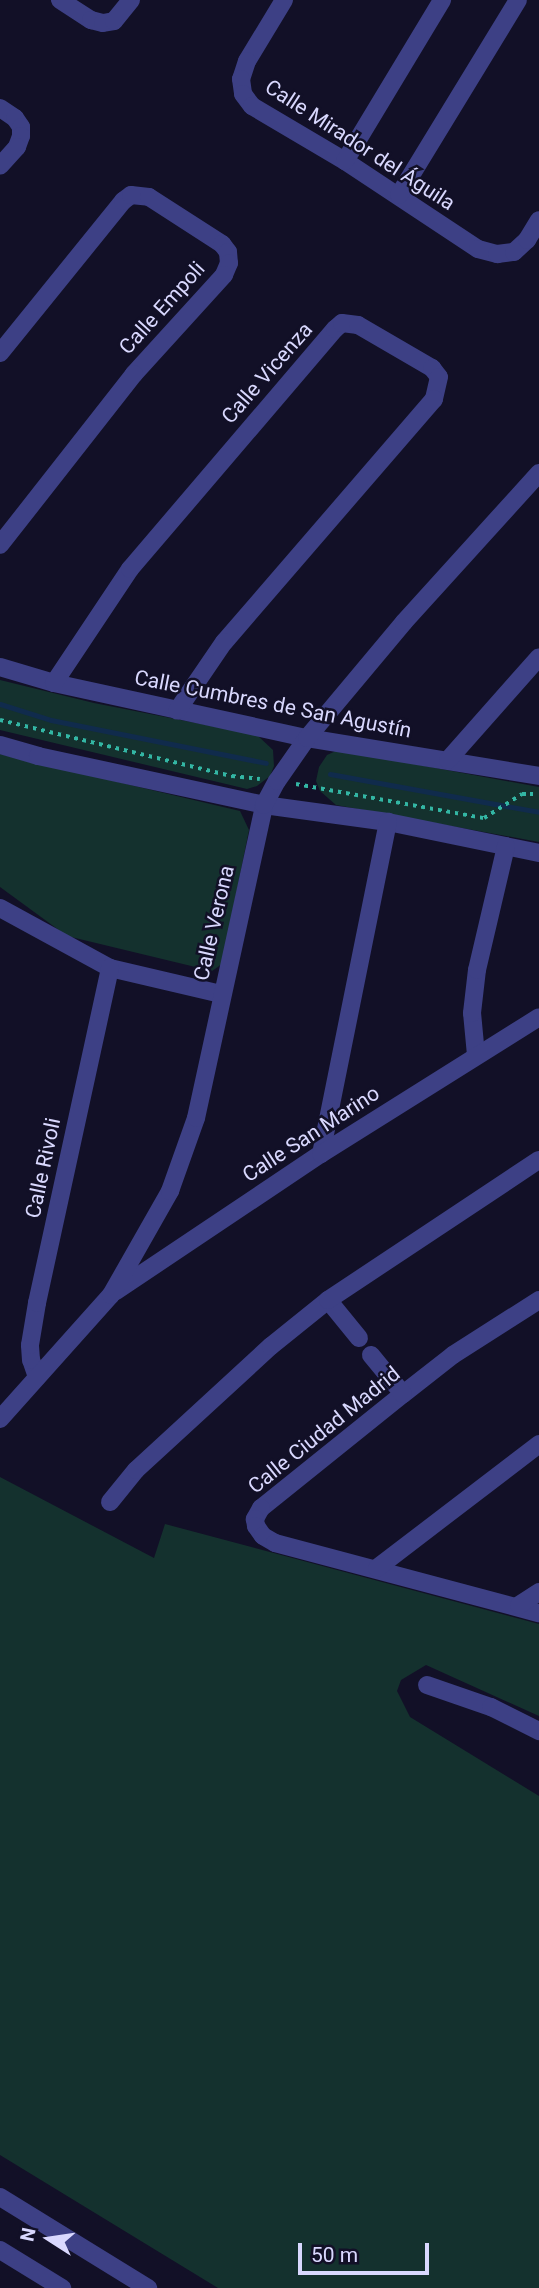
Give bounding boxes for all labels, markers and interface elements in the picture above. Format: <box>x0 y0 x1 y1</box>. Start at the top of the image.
street label: Calle Mirador del Águila <box>260 74 460 216</box>
street label: Calle Empoli <box>114 256 210 360</box>
street label: Calle Vicenza <box>216 317 318 429</box>
street label: Calle Cumbres de San Agustín <box>132 665 414 743</box>
street label: Calle Verona <box>188 863 240 983</box>
street label: Calle San Marino <box>238 1080 384 1188</box>
street label: Calle Rivoli <box>20 1116 66 1220</box>
street label: Calle Ciudad Madrid <box>243 1361 405 1499</box>
north arrow <box>14 2204 84 2274</box>
text: N <box>15 2226 41 2243</box>
scale bar <box>301 2228 432 2272</box>
text: 50 m <box>311 2243 358 2267</box>

